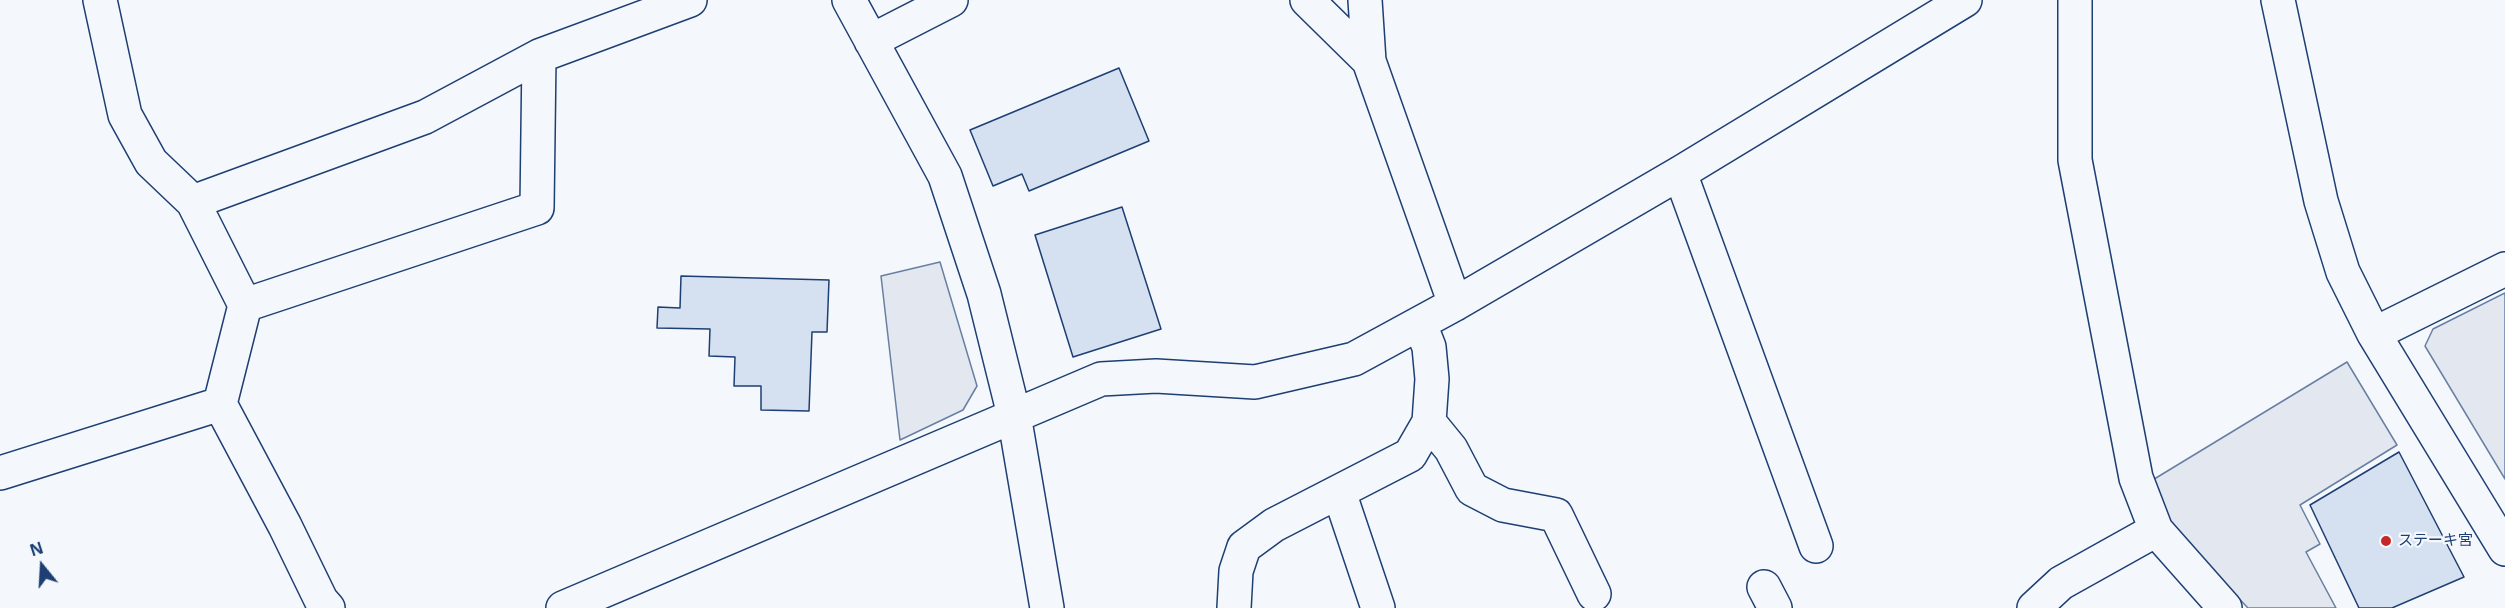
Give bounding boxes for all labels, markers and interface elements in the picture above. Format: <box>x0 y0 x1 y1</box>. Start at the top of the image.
place label: ステーキ宮 <box>2398 532 2473 550</box>
marker: ステーキ宮 <box>2379 534 2393 548</box>
north arrow <box>12 536 72 596</box>
text: N <box>27 536 46 561</box>

